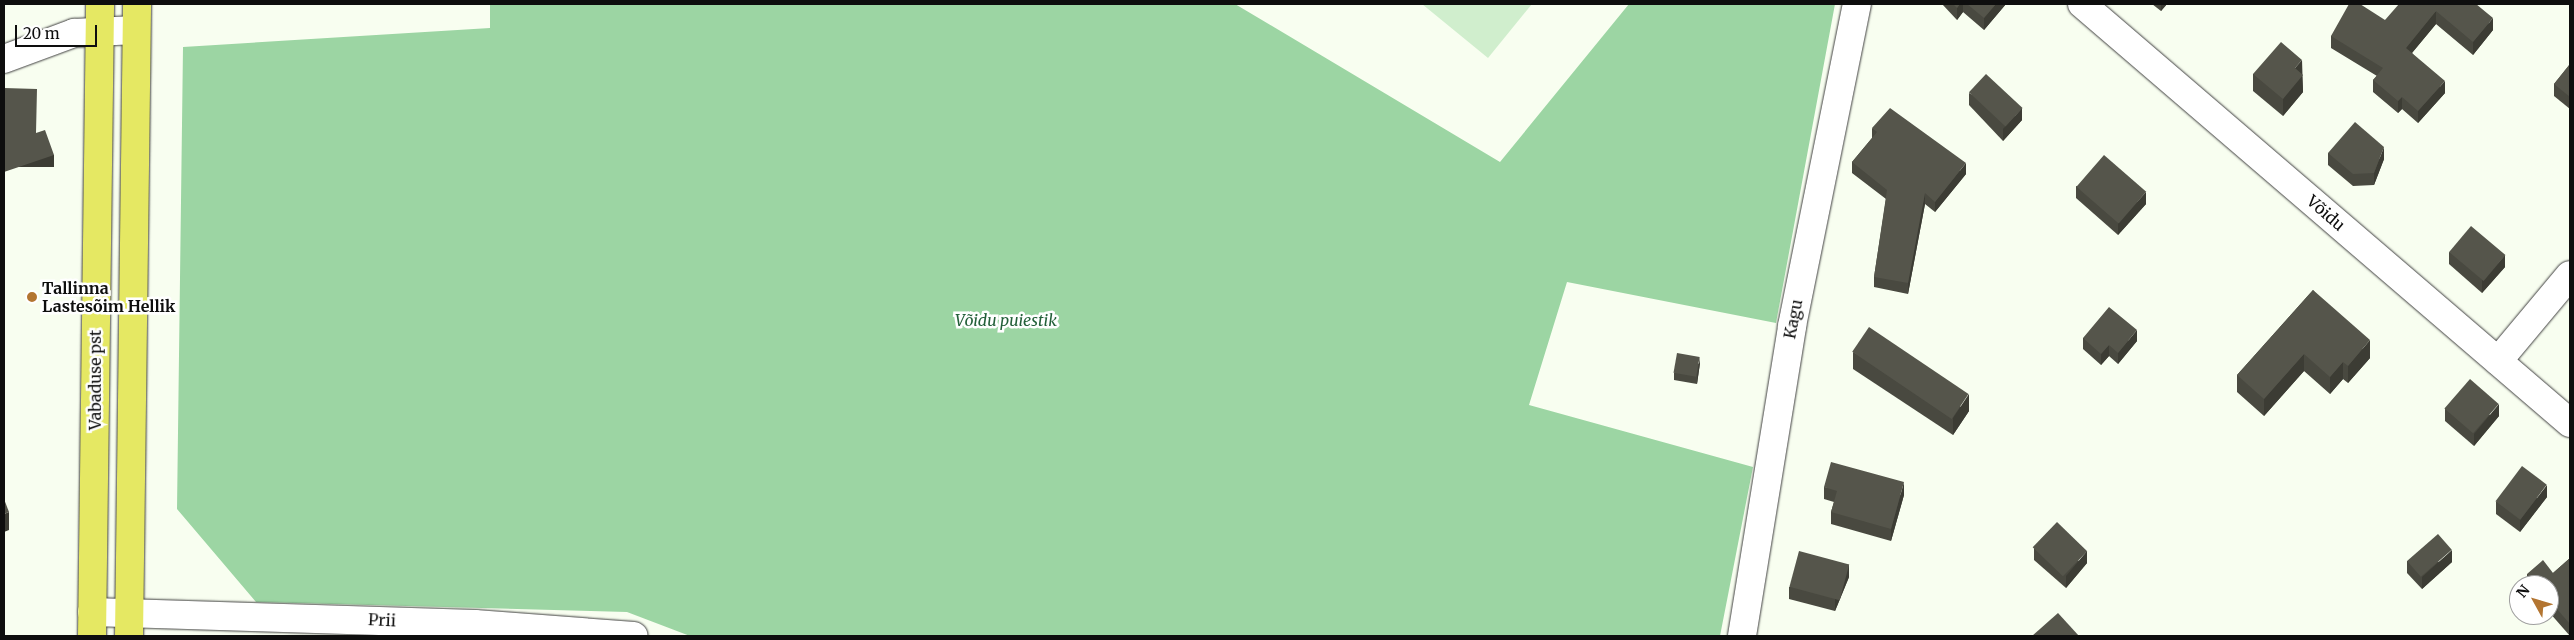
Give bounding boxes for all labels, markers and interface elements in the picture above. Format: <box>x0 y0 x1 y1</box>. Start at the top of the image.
scale bar <box>18 15 100 47</box>
text: 20 m <box>23 24 60 43</box>
street label: Võidu <box>2303 191 2349 235</box>
place label: Tallinna Lastesõim Hellik <box>42 278 175 316</box>
marker: Tallinna Lastesõim Hellik <box>26 291 38 303</box>
street label: Kagu <box>1780 298 1806 340</box>
park label: Võidu puiestik <box>955 310 1057 330</box>
street label: Vabaduse pst <box>85 330 105 430</box>
north arrow <box>2509 575 2559 625</box>
text: N <box>2513 581 2534 601</box>
street label: Prii <box>368 610 396 630</box>

